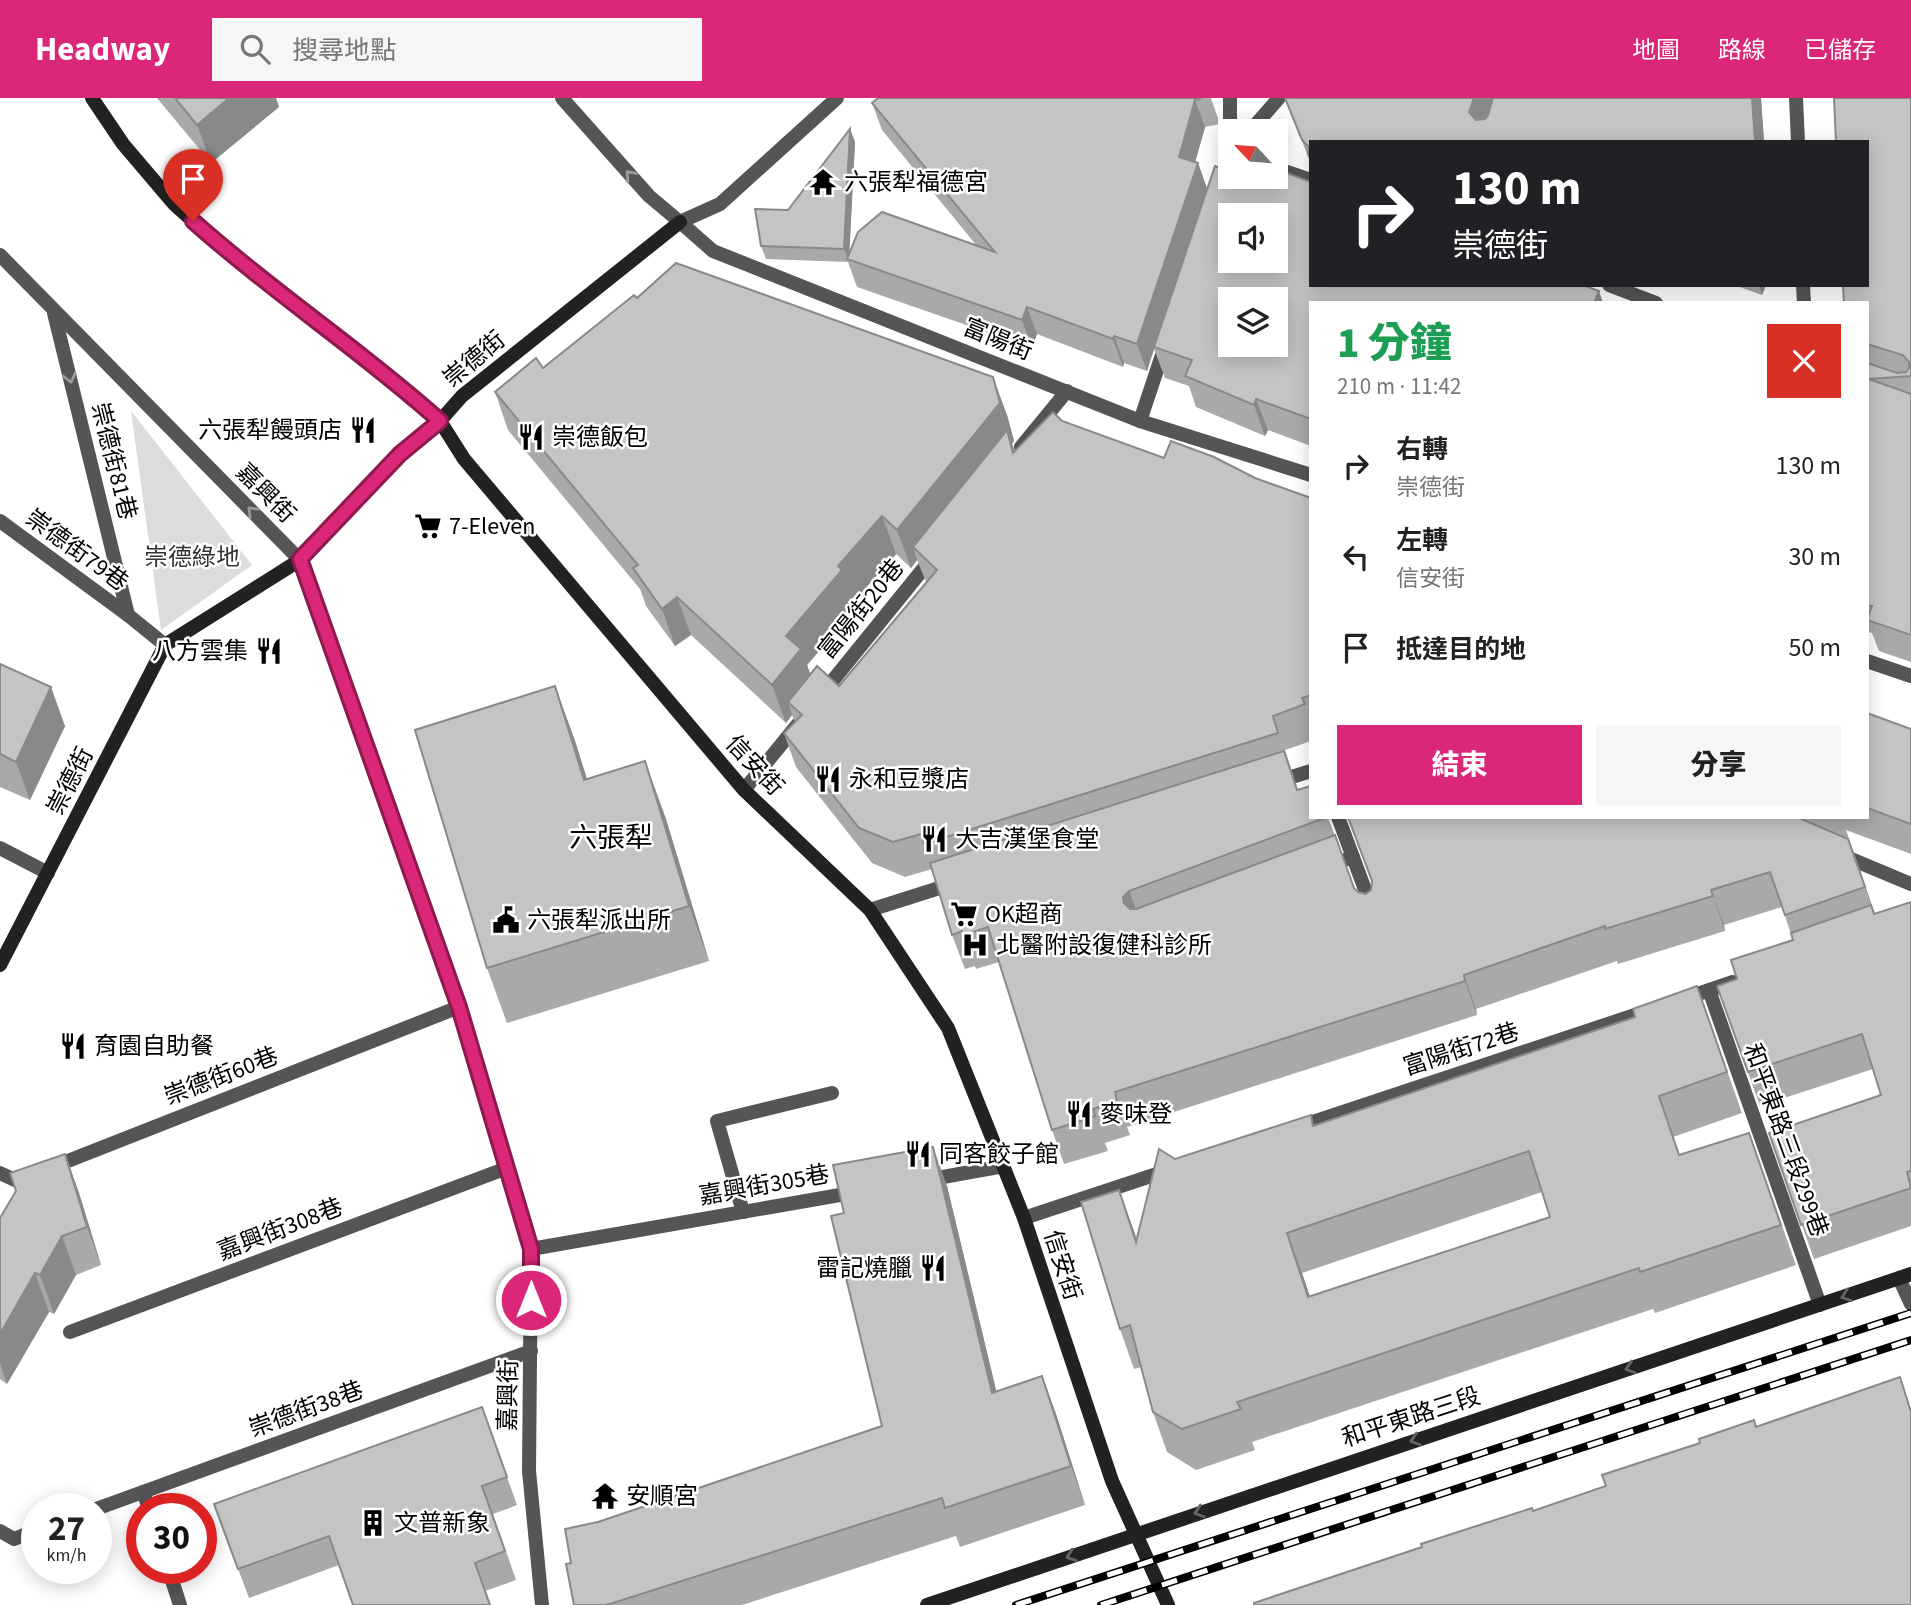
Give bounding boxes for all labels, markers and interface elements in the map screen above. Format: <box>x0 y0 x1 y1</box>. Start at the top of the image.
search box <box>212 18 702 81</box>
text: Headway <box>35 26 170 73</box>
icon: search <box>236 30 274 68</box>
text: 搜尋地點 <box>292 32 396 69</box>
text: 地圖 <box>1632 33 1680 68</box>
text: 路線 <box>1718 33 1766 68</box>
text: 已儲存 <box>1804 33 1876 68</box>
north arrow <box>1218 119 1288 189</box>
map controls <box>1218 119 1288 357</box>
pin <box>163 149 223 221</box>
text: 130 m <box>1452 154 1581 224</box>
icon: arrive <box>174 160 212 198</box>
place label: 六張犁福德宮 <box>844 165 988 200</box>
temple icon: 六張犁福德宮 <box>808 167 838 197</box>
icon: right <box>1337 168 1428 259</box>
one-way arrow <box>626 170 639 183</box>
button: sound <box>1218 203 1288 273</box>
text: 崇德街 <box>1452 223 1548 269</box>
button: layers <box>1218 287 1288 357</box>
street label: 富陽街 <box>958 310 1038 369</box>
text: 1 分鐘 <box>1337 314 1452 374</box>
street label: 崇德街 <box>435 323 513 396</box>
button: close <box>1767 324 1841 398</box>
text: 210 m · 11:42 <box>1337 370 1461 403</box>
one-way arrow <box>62 372 76 384</box>
street label: 崇德街81巷 <box>82 399 145 524</box>
place label: 六張犁饅頭店 <box>198 413 342 448</box>
restaurant icon: 六張犁饅頭店 <box>348 415 378 445</box>
place label: 崇德飯包 <box>552 420 648 455</box>
restaurant icon: 崇德飯包 <box>516 422 546 452</box>
text: 右轉 <box>1396 431 1448 468</box>
icon: right <box>1337 447 1375 485</box>
text: 130 m <box>1775 447 1841 484</box>
street label: 嘉興街 <box>228 456 303 531</box>
text: 崇德街 <box>1396 471 1465 504</box>
street label: 崇德街79巷 <box>18 501 135 600</box>
one-way arrow <box>247 506 260 519</box>
place label: 7-Eleven <box>449 509 535 544</box>
supermarket icon: 7-Eleven <box>413 511 443 541</box>
text: 左轉 <box>1396 522 1448 559</box>
icon: left <box>1337 538 1375 576</box>
text: 30 m <box>1788 538 1841 575</box>
park label: 崇德綠地 <box>144 540 240 575</box>
street label: 富陽街20巷 <box>810 552 913 667</box>
text: 信安街 <box>1396 562 1465 595</box>
icon: arrive <box>1337 629 1375 667</box>
text: 50 m <box>1788 629 1841 666</box>
text: 抵達目的地 <box>1396 631 1526 668</box>
place label: 八方雲集 <box>152 634 248 669</box>
restaurant icon: 八方雲集 <box>254 636 284 666</box>
button: 結束 <box>1337 725 1582 805</box>
button: 分享 <box>1596 725 1841 805</box>
street label: 信安街 <box>717 727 792 804</box>
street label: 崇德街 <box>39 741 102 821</box>
place label: 永和豆漿店 <box>849 762 969 797</box>
restaurant icon: 永和豆漿店 <box>813 764 843 794</box>
district label: 六張犁 <box>569 818 653 858</box>
place label: 大吉漢堡食堂 <box>955 822 1099 857</box>
restaurant icon: 大吉漢堡食堂 <box>919 824 949 854</box>
place label: OK超商 <box>985 897 1063 932</box>
supermarket icon: OK超商 <box>949 899 979 929</box>
place label: 六張犁派出所 <box>527 903 671 938</box>
public building icon: 六張犁派出所 <box>491 905 521 935</box>
place label: 北醫附設復健科診所 <box>996 928 1212 963</box>
hospital icon: 北醫附設復健科診所 <box>960 930 990 960</box>
street label: 富陽街72巷 <box>1399 1014 1524 1085</box>
place label: 育園自助餐 <box>94 1029 214 1064</box>
restaurant icon: 育園自助餐 <box>58 1031 88 1061</box>
street label: 和平東路三段299巷 <box>1734 1038 1837 1242</box>
street label: 崇德街60巷 <box>159 1039 283 1114</box>
place label: 麥味登 <box>1100 1097 1172 1132</box>
restaurant icon: 麥味登 <box>1064 1099 1094 1129</box>
place label: 同客餃子館 <box>939 1137 1059 1172</box>
restaurant icon: 同客餃子館 <box>903 1139 933 1169</box>
street label: 嘉興街305巷 <box>696 1157 832 1214</box>
street label: 嘉興街308巷 <box>212 1190 348 1269</box>
street label: 信安街 <box>1035 1226 1090 1305</box>
place label: 雷記燒臘 <box>816 1251 912 1286</box>
restaurant icon: 雷記燒臘 <box>918 1253 948 1283</box>
position arrow <box>494 1263 568 1337</box>
one-way arrow <box>1841 1288 1853 1302</box>
street label: 嘉興街 <box>490 1359 527 1431</box>
one-way arrow <box>1625 1360 1637 1374</box>
street label: 崇德街38巷 <box>244 1373 368 1446</box>
street label: 和平東路三段 <box>1337 1379 1485 1456</box>
one-way arrow <box>1409 1432 1421 1446</box>
place label: 安順宮 <box>626 1479 698 1514</box>
temple icon: 安順宮 <box>590 1481 620 1511</box>
speed limit sign: 30 <box>126 1493 217 1584</box>
text: 27 <box>48 1504 85 1554</box>
one-way arrow <box>1193 1504 1205 1518</box>
place label: 文普新象 <box>394 1506 490 1541</box>
building icon: 文普新象 <box>358 1508 388 1538</box>
text: km/h <box>47 1543 86 1568</box>
one-way arrow <box>1065 1548 1077 1562</box>

